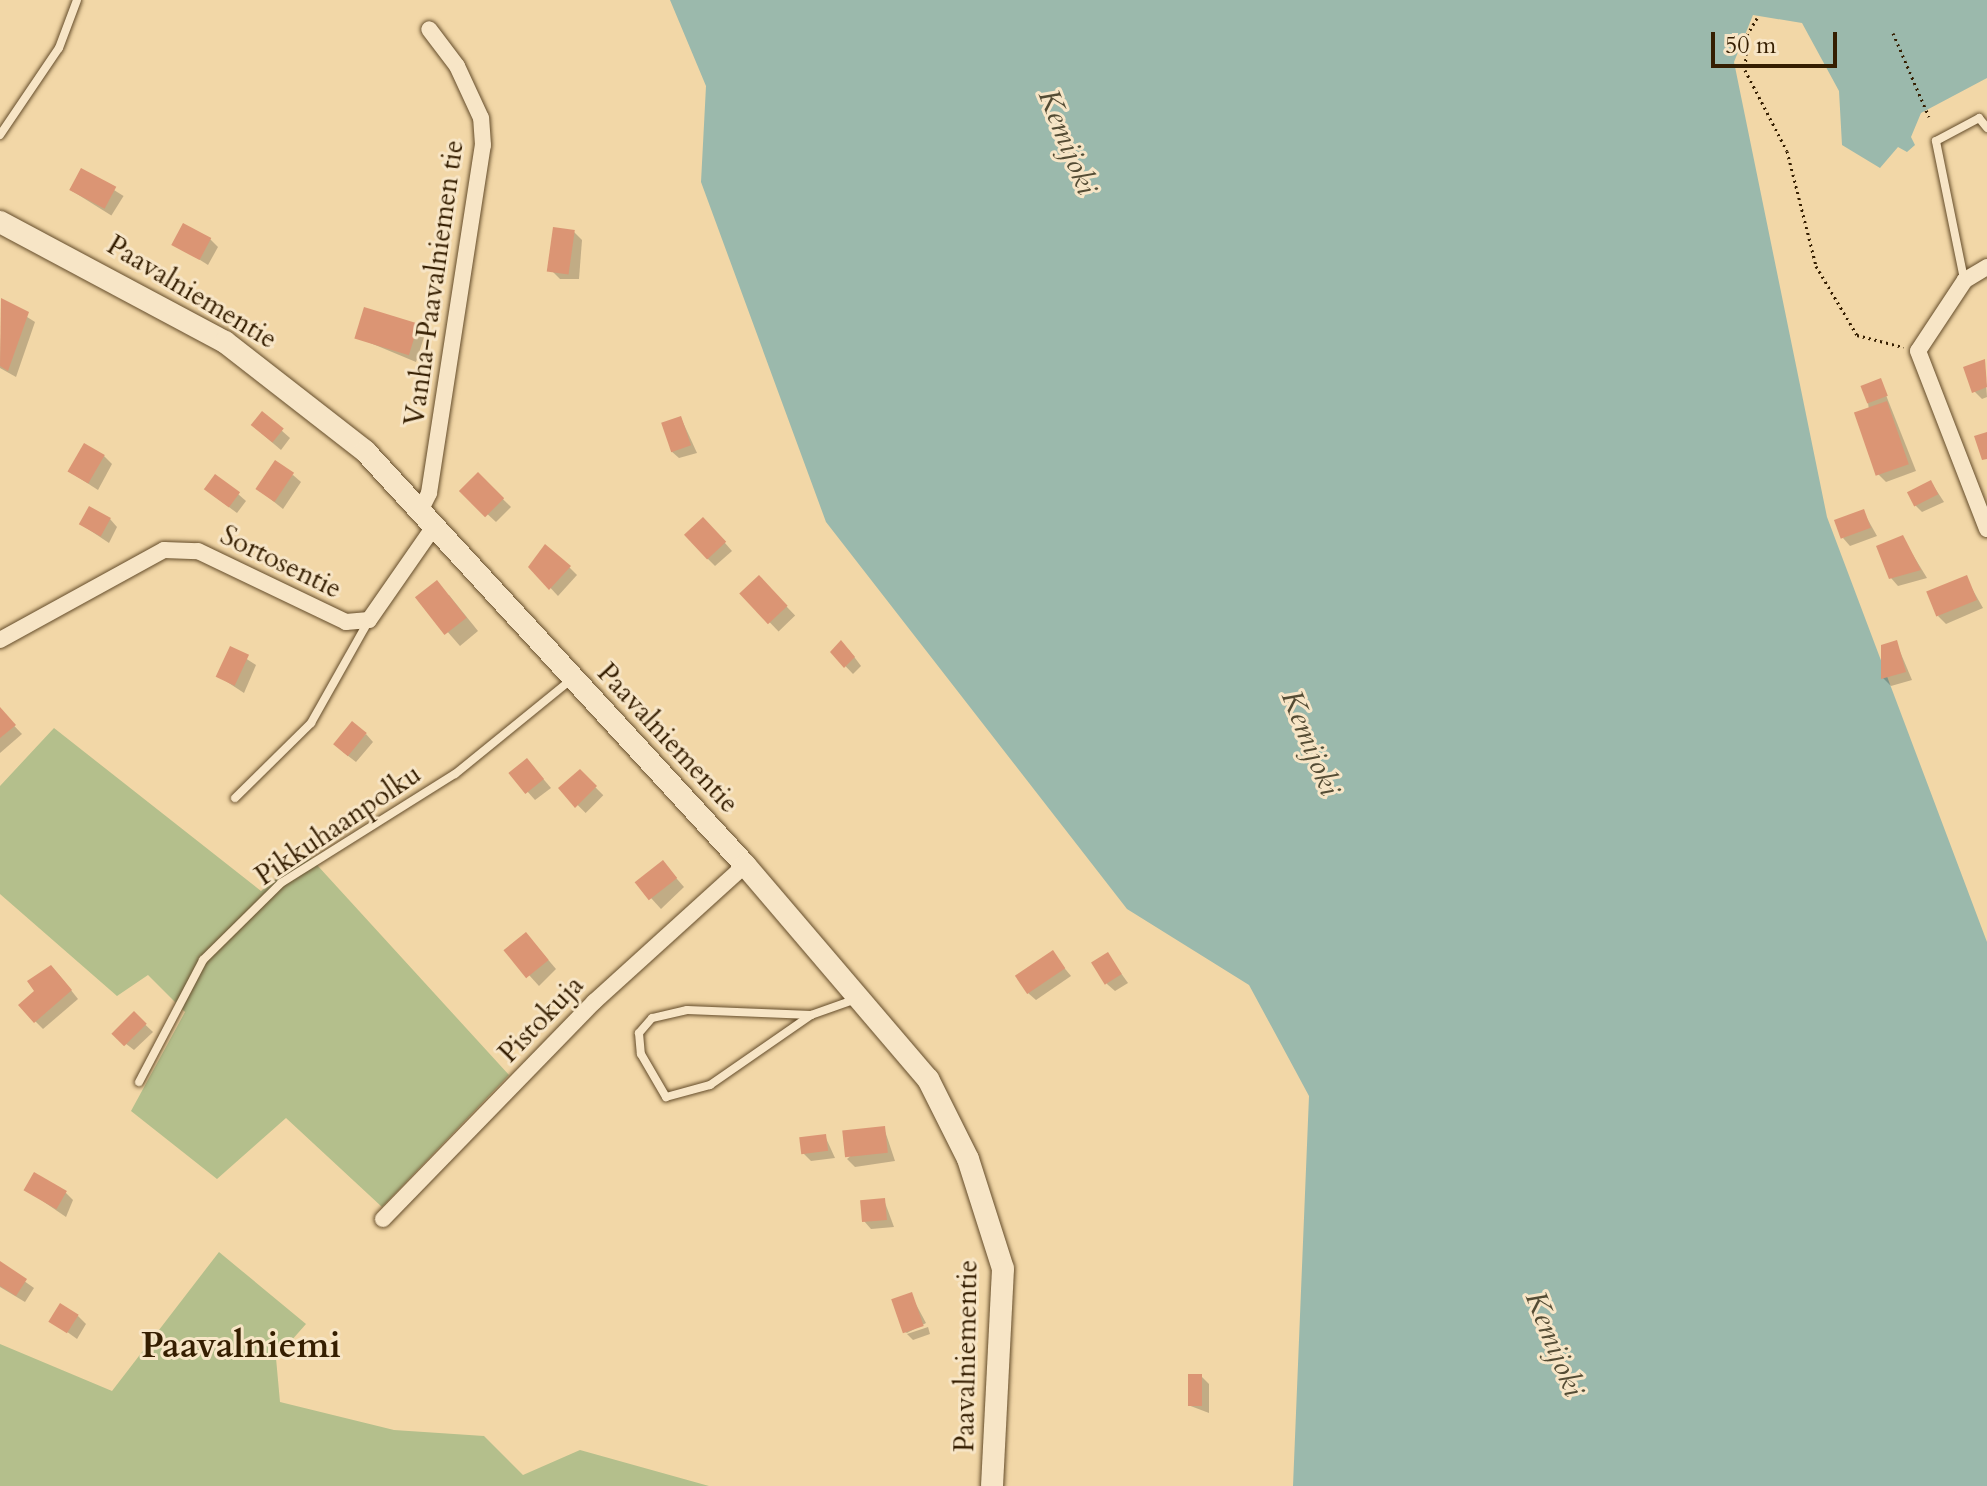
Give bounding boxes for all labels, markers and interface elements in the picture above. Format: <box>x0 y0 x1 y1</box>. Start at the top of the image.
scale bar <box>1715 16 1841 66</box>
text: 50 m <box>1725 29 1776 62</box>
water label: Kemijoki <box>1030 84 1104 200</box>
street label: Vanha-Paavalniemen tie <box>397 138 471 428</box>
street label: Paavalniementie <box>101 228 283 356</box>
street label: Sortosentie <box>215 518 347 606</box>
street label: Paavalniementie <box>590 656 746 820</box>
water label: Kemijoki <box>1273 685 1347 801</box>
street label: Pikkuhaanpolku <box>249 757 427 893</box>
street label: Pistokuja <box>491 968 591 1070</box>
street label: Paavalniementie <box>948 1260 984 1452</box>
water label: Kemijoki <box>1517 1286 1591 1402</box>
district label: Paavalniemi <box>141 1324 341 1368</box>

